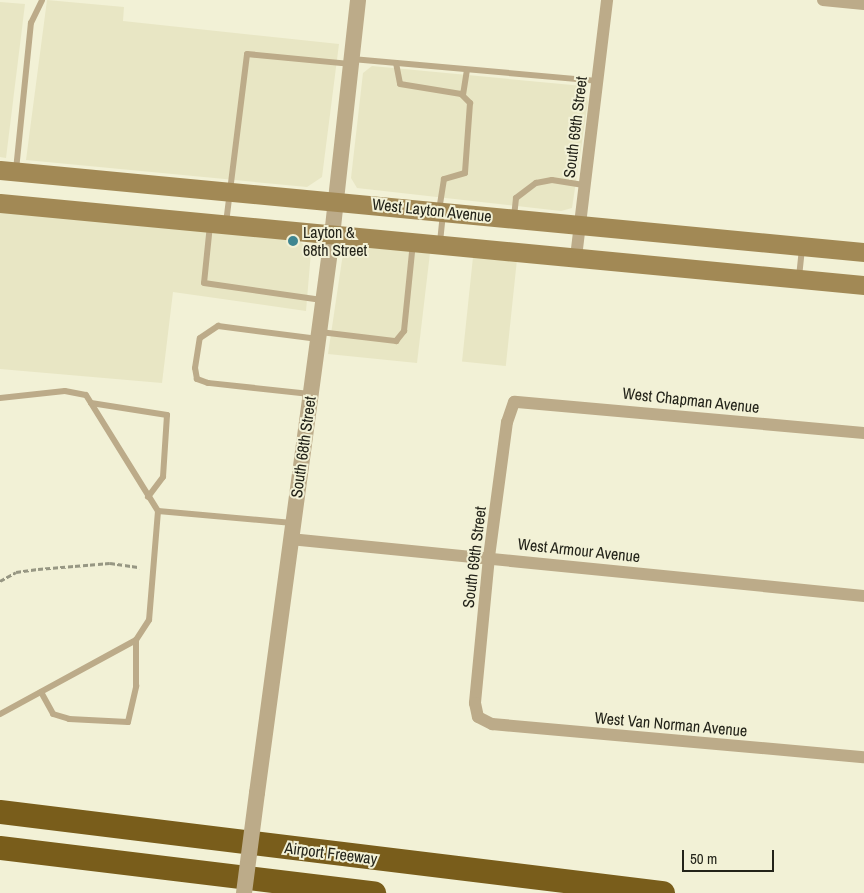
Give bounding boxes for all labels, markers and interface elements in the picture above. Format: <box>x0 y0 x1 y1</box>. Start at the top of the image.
street label: South 69th Street <box>559 75 591 179</box>
street label: West Layton Avenue <box>371 194 493 226</box>
place label: Layton & 68th Street <box>303 222 367 260</box>
marker: Layton & 68th Street <box>287 235 299 247</box>
street label: West Chapman Avenue <box>621 383 761 417</box>
street label: South 68th Street <box>286 395 320 499</box>
street label: South 69th Street <box>458 505 490 609</box>
street label: West Armour Avenue <box>516 534 642 566</box>
street label: West Van Norman Avenue <box>593 708 749 740</box>
street label: Airport Freeway <box>284 838 378 868</box>
scale bar <box>684 840 776 872</box>
text: 50 m <box>690 848 717 869</box>

